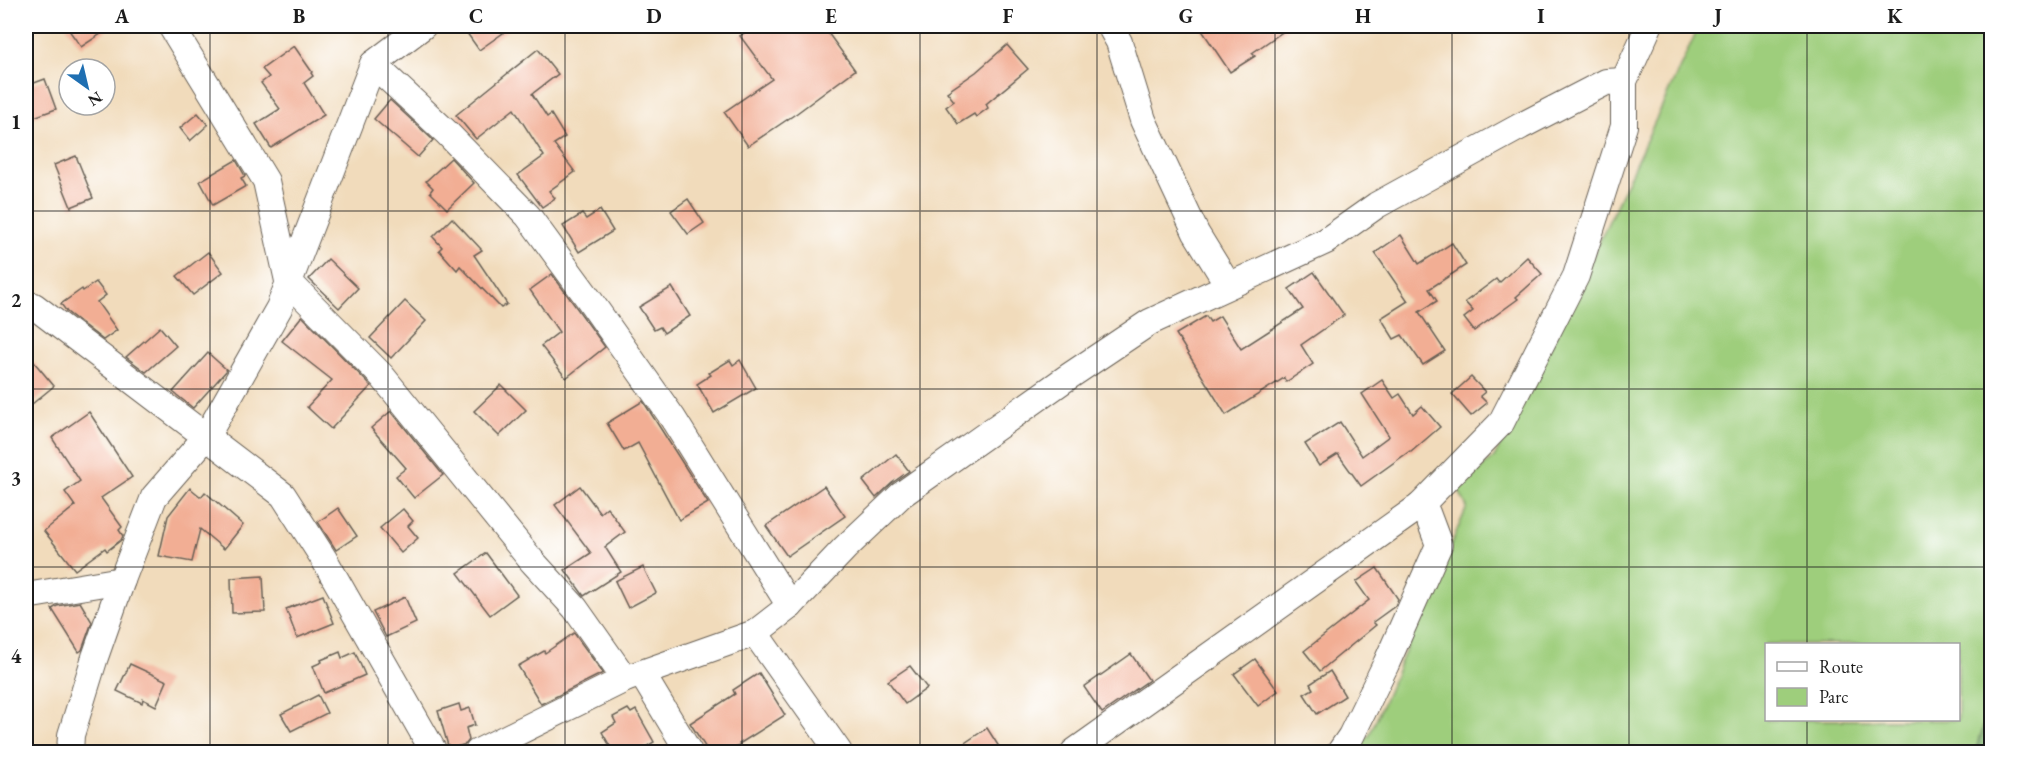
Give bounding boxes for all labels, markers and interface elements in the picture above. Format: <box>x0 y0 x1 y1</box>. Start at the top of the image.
text: A <box>114 3 130 29</box>
text: B <box>293 3 305 29</box>
text: C <box>469 3 483 29</box>
text: D <box>646 3 662 29</box>
text: E <box>825 3 837 29</box>
text: F <box>1003 3 1014 29</box>
text: G <box>1179 3 1193 29</box>
text: H <box>1355 3 1371 29</box>
text: I <box>1537 3 1545 29</box>
text: J <box>1712 3 1722 29</box>
text: K <box>1887 3 1903 29</box>
north arrow <box>57 57 117 117</box>
text: N <box>84 87 106 111</box>
text: 1 <box>11 109 21 135</box>
text: 2 <box>11 287 22 313</box>
text: 3 <box>11 465 21 491</box>
text: 4 <box>11 643 22 669</box>
legend <box>1765 643 1960 721</box>
text: Route <box>1819 655 1863 678</box>
text: Parc <box>1819 685 1849 708</box>

